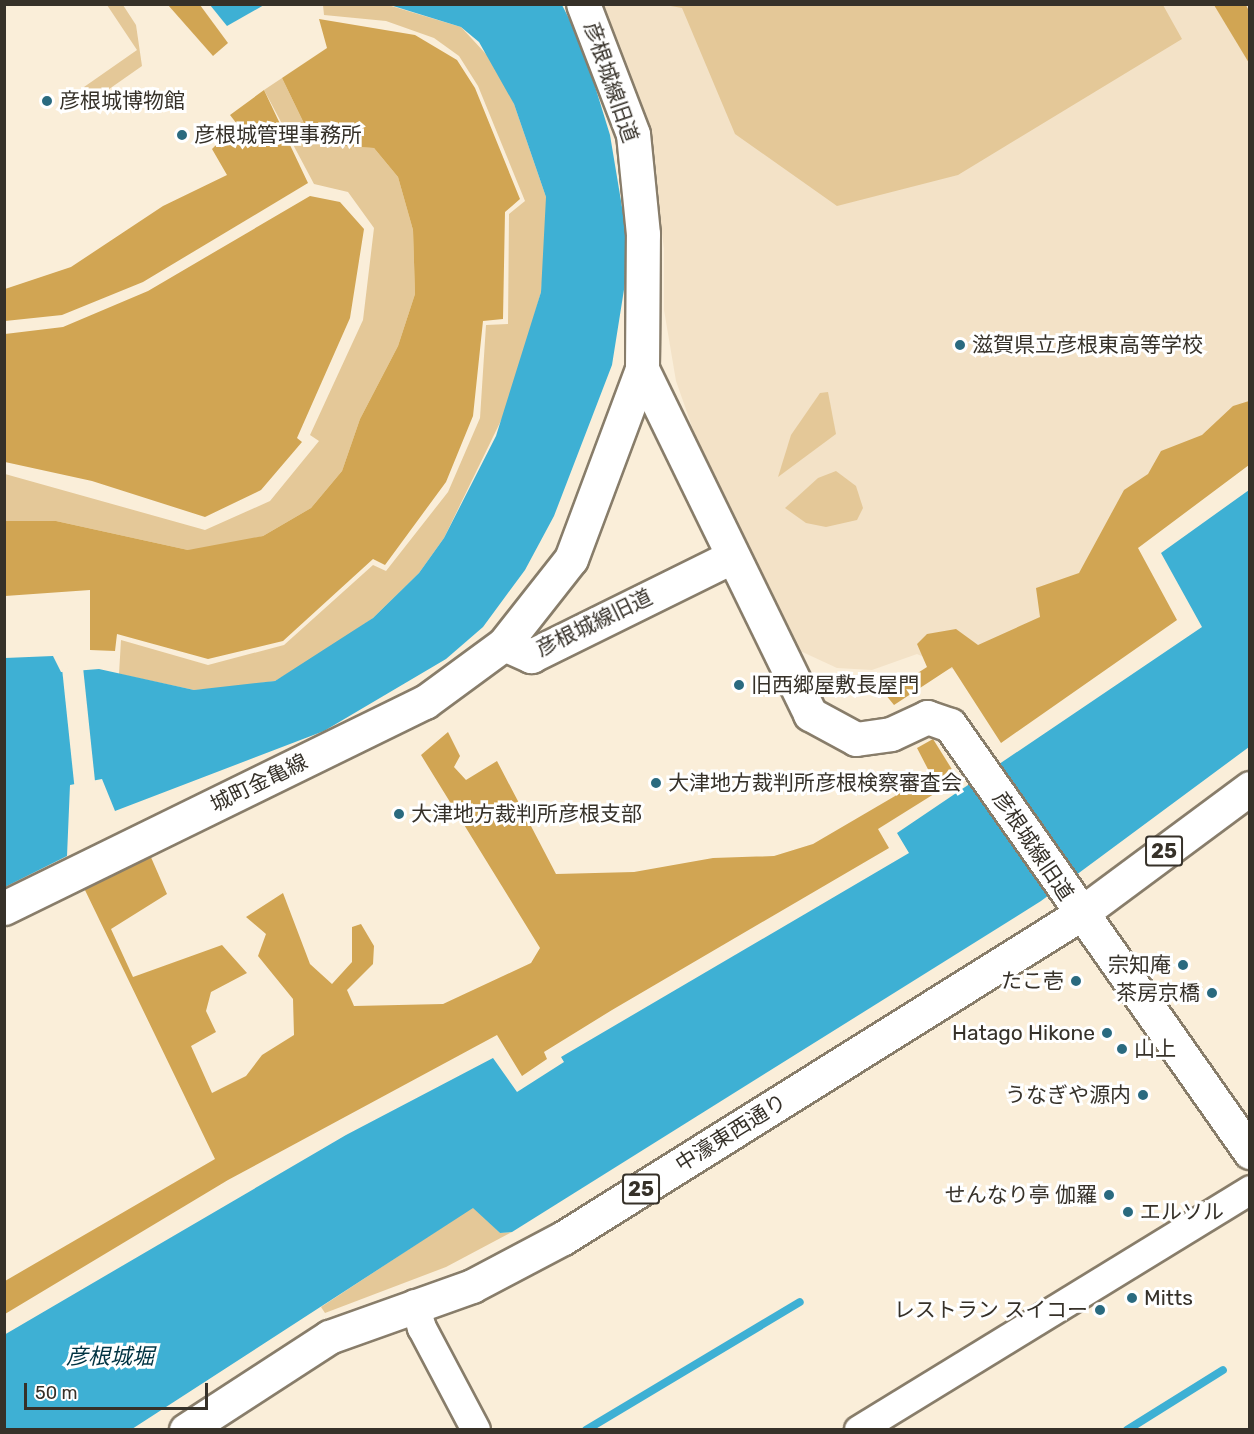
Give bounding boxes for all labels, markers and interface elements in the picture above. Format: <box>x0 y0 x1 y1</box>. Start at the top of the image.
street label: 彦根城線旧道 <box>579 18 643 146</box>
place label: 彦根城博物館 <box>59 88 185 114</box>
marker: 彦根城博物館 <box>40 94 54 108</box>
place label: 彦根城管理事務所 <box>194 122 362 148</box>
marker: 彦根城管理事務所 <box>175 128 189 142</box>
place label: 滋賀県立彦根東高等学校 <box>972 332 1203 358</box>
marker: 滋賀県立彦根東高等学校 <box>953 338 967 352</box>
street label: 彦根城線旧道 <box>532 584 656 662</box>
place label: 旧西郷屋敷長屋門 <box>751 672 919 698</box>
marker: 旧西郷屋敷長屋門 <box>732 678 746 692</box>
street label: 城町金亀線 <box>206 749 312 817</box>
place label: 大津地方裁判所彦根検察審査会 <box>668 770 962 796</box>
marker: 大津地方裁判所彦根検察審査会 <box>649 776 663 790</box>
street label: 彦根城線旧道 <box>987 787 1079 905</box>
place label: 大津地方裁判所彦根支部 <box>411 801 642 827</box>
marker: 大津地方裁判所彦根支部 <box>392 807 406 821</box>
road number: 25 <box>1144 834 1184 868</box>
place label: 宗知庵 <box>1108 952 1171 978</box>
marker: 宗知庵 <box>1176 958 1190 972</box>
place label: たこ壱 <box>1001 968 1064 994</box>
marker: たこ壱 <box>1069 974 1083 988</box>
place label: 茶房京橋 <box>1116 980 1200 1006</box>
marker: 茶房京橋 <box>1205 986 1219 1000</box>
place label: Hatago Hikone <box>952 1020 1095 1046</box>
marker: Hatago Hikone <box>1100 1026 1114 1040</box>
place label: 山上 <box>1134 1036 1176 1062</box>
marker: 山上 <box>1115 1042 1129 1056</box>
place label: うなぎや源内 <box>1005 1082 1131 1108</box>
marker: うなぎや源内 <box>1136 1088 1150 1102</box>
street label: 中濠東西通り <box>671 1089 791 1177</box>
road number: 25 <box>622 1172 660 1206</box>
place label: せんなり亭 伽羅 <box>945 1182 1097 1208</box>
marker: せんなり亭 伽羅 <box>1102 1188 1116 1202</box>
place label: エルソル <box>1140 1199 1224 1225</box>
marker: エルソル <box>1121 1205 1135 1219</box>
place label: Mitts <box>1144 1285 1193 1311</box>
marker: Mitts <box>1125 1291 1139 1305</box>
place label: レストラン スイコー <box>894 1297 1088 1323</box>
marker: レストラン スイコー <box>1093 1303 1107 1317</box>
water label: 彦根城堀 <box>66 1344 154 1370</box>
scale bar <box>27 1371 212 1409</box>
text: 50 m <box>35 1382 78 1404</box>

